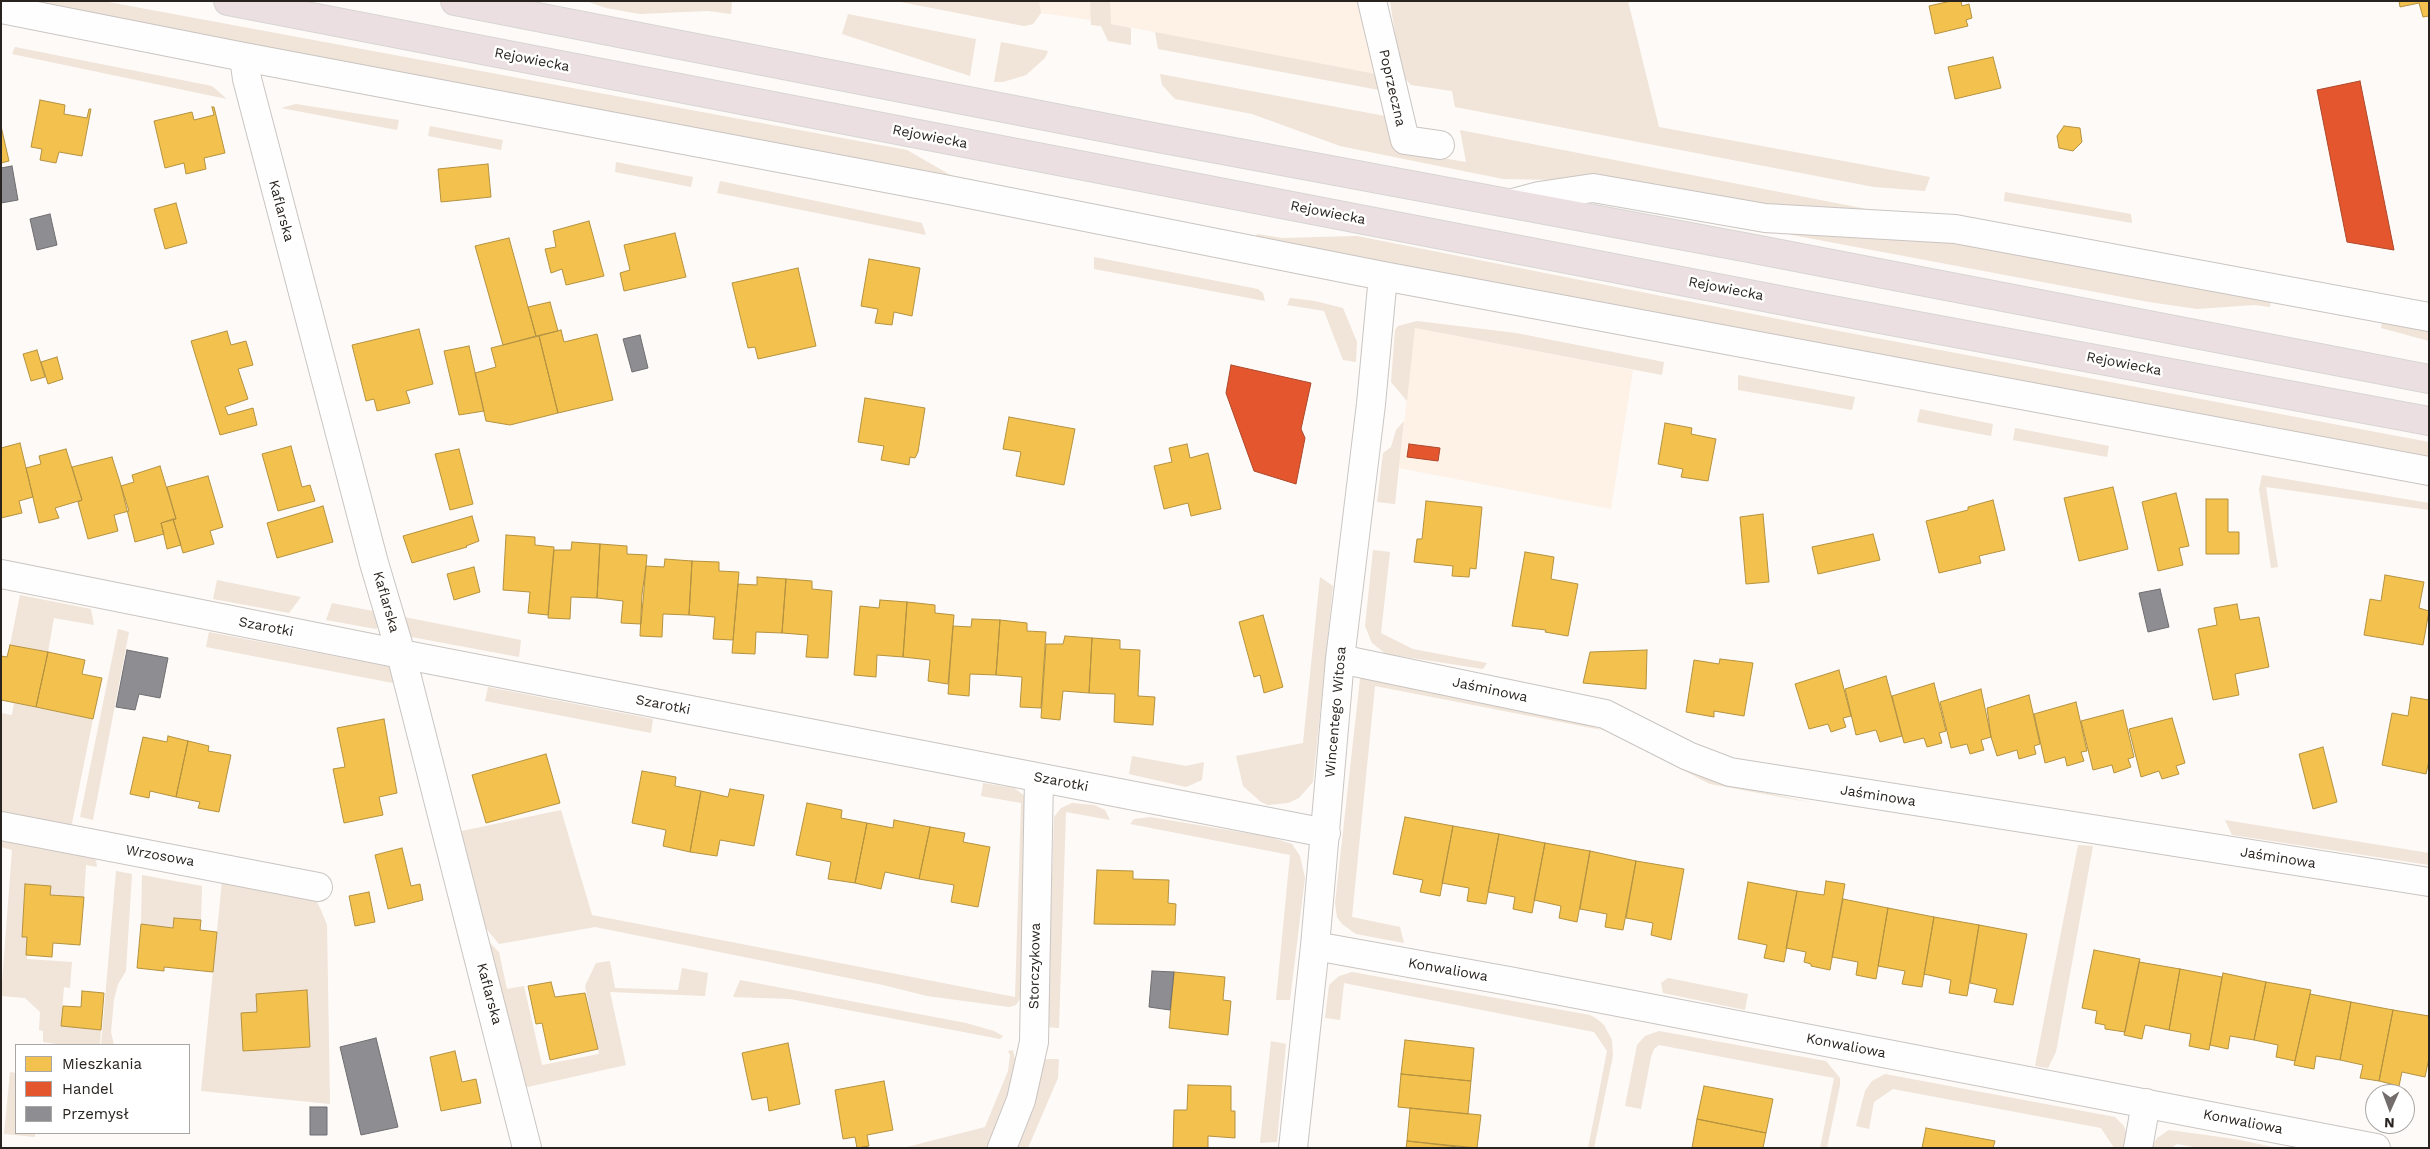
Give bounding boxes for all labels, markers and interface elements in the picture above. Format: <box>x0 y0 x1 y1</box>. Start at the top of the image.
street label: Rejowiecka <box>493 44 571 76</box>
street label: Poprzeczna <box>1375 48 1409 128</box>
street label: Rejowiecka <box>891 121 969 153</box>
street label: Kaflarska <box>265 178 297 244</box>
street label: Rejowiecka <box>1289 197 1367 229</box>
street label: Rejowiecka <box>1687 273 1765 305</box>
street label: Rejowiecka <box>2085 348 2163 380</box>
street label: Kaflarska <box>369 569 403 635</box>
street label: Szarotki <box>237 613 295 641</box>
street label: Wincentego Witosa <box>1322 646 1350 778</box>
street label: Jaśminowa <box>1451 674 1529 706</box>
street label: Szarotki <box>634 691 692 719</box>
street label: Szarotki <box>1032 768 1090 796</box>
street label: Jaśminowa <box>1839 782 1917 810</box>
street label: Wrzosowa <box>124 842 196 870</box>
street label: Jaśminowa <box>2239 844 2317 872</box>
street label: Storczykowa <box>1026 923 1044 1009</box>
street label: Konwaliowa <box>1407 955 1489 985</box>
street label: Kaflarska <box>473 961 505 1027</box>
street label: Konwaliowa <box>1805 1030 1887 1062</box>
legend <box>15 1044 190 1134</box>
text: Mieszkania <box>62 1055 142 1073</box>
text: Handel <box>62 1080 113 1098</box>
north arrow <box>2365 1084 2415 1134</box>
text: Przemysł <box>62 1105 129 1123</box>
street label: Konwaliowa <box>2202 1106 2284 1138</box>
text: N <box>2384 1115 2395 1131</box>

